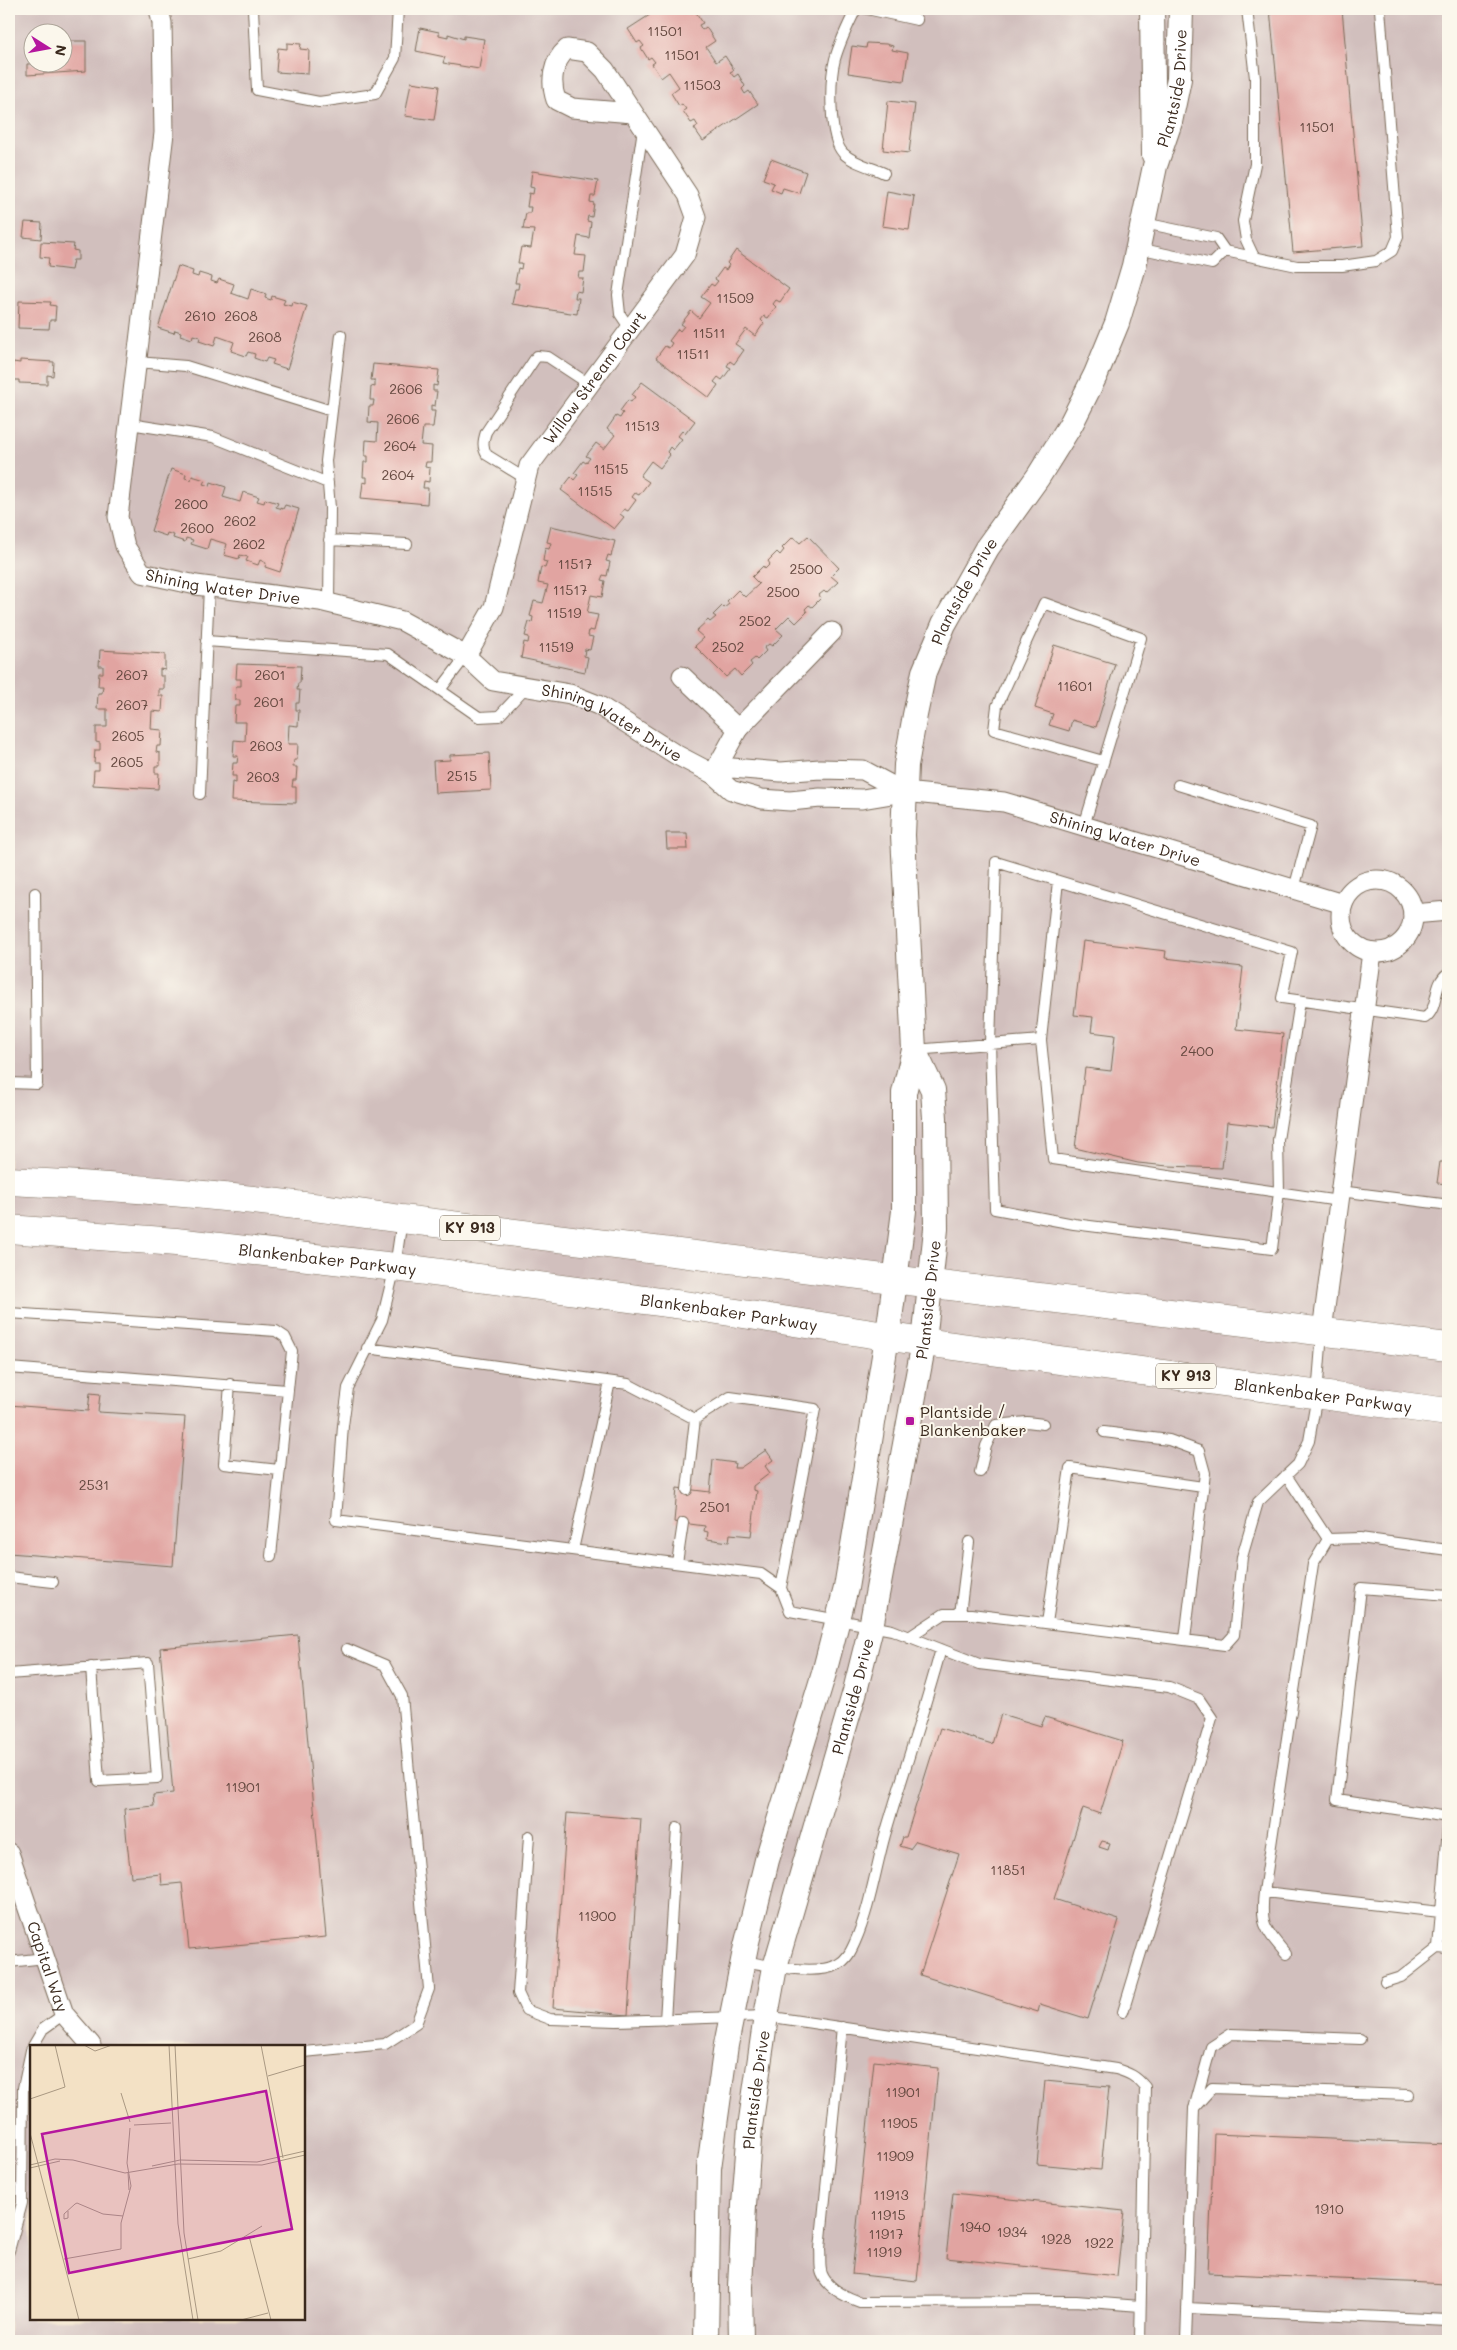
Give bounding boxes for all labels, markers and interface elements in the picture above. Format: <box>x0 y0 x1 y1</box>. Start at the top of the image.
house number: 11501 <box>647 21 683 40</box>
north arrow <box>22 22 72 72</box>
street label: Plantside Drive <box>1151 29 1190 150</box>
text: N <box>51 44 72 58</box>
house number: 11501 <box>664 45 700 64</box>
house number: 11503 <box>683 75 721 94</box>
house number: 11501 <box>1299 117 1335 136</box>
house number: 11509 <box>716 288 754 307</box>
house number: 2610 <box>184 306 216 325</box>
house number: 2608 <box>224 306 258 325</box>
street label: Willow Stream Court <box>538 306 650 448</box>
house number: 11511 <box>692 323 726 342</box>
house number: 2608 <box>248 327 282 346</box>
house number: 11511 <box>676 344 710 363</box>
house number: 2606 <box>389 379 423 398</box>
house number: 2606 <box>386 409 420 428</box>
house number: 11513 <box>624 416 660 435</box>
house number: 2604 <box>383 436 417 455</box>
house number: 11515 <box>593 459 629 478</box>
house number: 2604 <box>381 465 415 484</box>
house number: 11515 <box>577 481 613 500</box>
house number: 2600 <box>174 494 208 513</box>
house number: 2602 <box>224 511 256 530</box>
house number: 2600 <box>180 518 214 537</box>
street label: Plantside Drive <box>926 533 1001 648</box>
house number: 2602 <box>233 534 265 553</box>
house number: 11517 <box>558 554 593 573</box>
house number: 2500 <box>789 559 823 578</box>
street label: Shining Water Drive <box>144 563 302 608</box>
house number: 11517 <box>553 580 588 599</box>
house number: 2500 <box>766 582 800 601</box>
house number: 11519 <box>546 603 582 622</box>
house number: 2502 <box>739 611 771 630</box>
house number: 11519 <box>538 637 574 656</box>
house number: 2502 <box>712 637 744 656</box>
house number: 2607 <box>116 665 149 684</box>
house number: 2601 <box>254 665 286 684</box>
house number: 11601 <box>1057 676 1093 695</box>
street label: Shining Water Drive <box>540 678 686 766</box>
house number: 2601 <box>253 692 285 711</box>
house number: 2607 <box>116 695 149 714</box>
house number: 2605 <box>111 726 145 745</box>
house number: 2603 <box>249 736 283 755</box>
house number: 2605 <box>110 752 144 771</box>
house number: 2515 <box>447 766 477 785</box>
house number: 2603 <box>246 767 280 786</box>
street label: Shining Water Drive <box>1047 805 1203 871</box>
house number: 2400 <box>1180 1041 1214 1060</box>
road number: KY 913 <box>440 1216 500 1240</box>
street label: Blankenbaker Parkway <box>238 1238 418 1280</box>
street label: Plantside Drive <box>910 1239 945 1361</box>
street label: Blankenbaker Parkway <box>639 1289 819 1335</box>
road number: KY 913 <box>1156 1364 1216 1388</box>
street label: Blankenbaker Parkway <box>1233 1373 1413 1417</box>
place label: Plantside / Blankenbaker <box>920 1401 1027 1440</box>
marker: Plantside / Blankenbaker <box>904 1415 916 1427</box>
house number: 2531 <box>79 1475 109 1494</box>
house number: 2501 <box>700 1497 730 1516</box>
street label: Plantside Drive <box>826 1636 878 1757</box>
house number: 11901 <box>225 1777 261 1796</box>
house number: 11851 <box>990 1860 1026 1879</box>
house number: 11900 <box>578 1906 616 1925</box>
street label: Capital Way <box>23 1918 74 2015</box>
street label: Plantside Drive <box>737 2029 774 2150</box>
inset map <box>30 2045 305 2320</box>
house number: 11901 <box>885 2082 921 2101</box>
house number: 11905 <box>880 2113 918 2132</box>
house number: 11909 <box>876 2146 914 2165</box>
house number: 11913 <box>873 2185 909 2204</box>
house number: 1910 <box>1314 2199 1344 2218</box>
house number: 11915 <box>870 2205 906 2224</box>
house number: 1940 <box>959 2217 991 2236</box>
house number: 1934 <box>997 2222 1028 2241</box>
house number: 11917 <box>869 2224 904 2243</box>
house number: 1928 <box>1041 2229 1071 2248</box>
house number: 1922 <box>1084 2233 1114 2252</box>
house number: 11919 <box>866 2242 902 2261</box>

